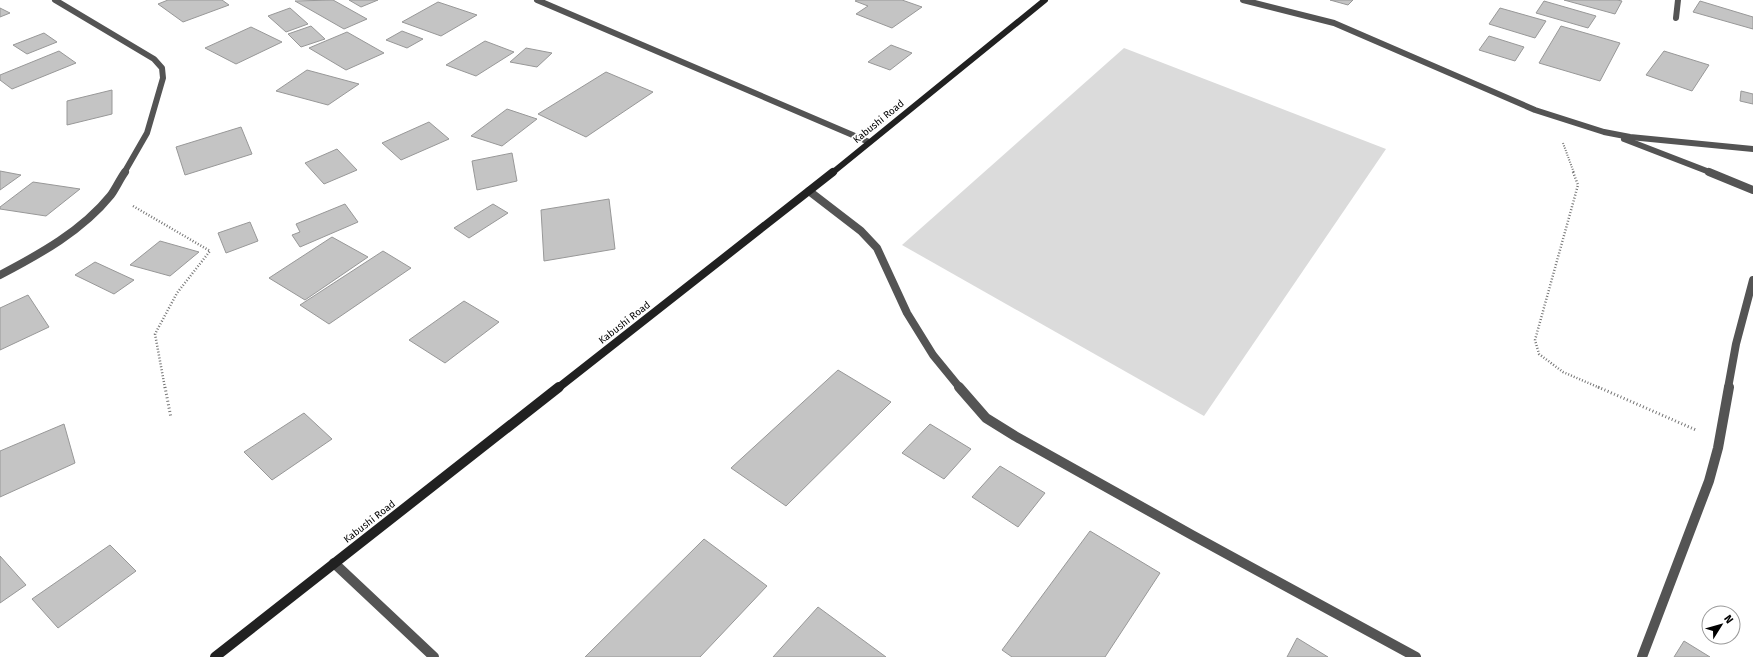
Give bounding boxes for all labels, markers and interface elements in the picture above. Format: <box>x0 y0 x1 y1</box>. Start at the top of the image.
street label: Kabushi Road <box>851 98 907 146</box>
street label: Kabushi Road <box>596 299 653 347</box>
street label: Kabushi Road <box>341 498 398 546</box>
north arrow <box>1701 605 1741 645</box>
text: N <box>1721 612 1736 626</box>

